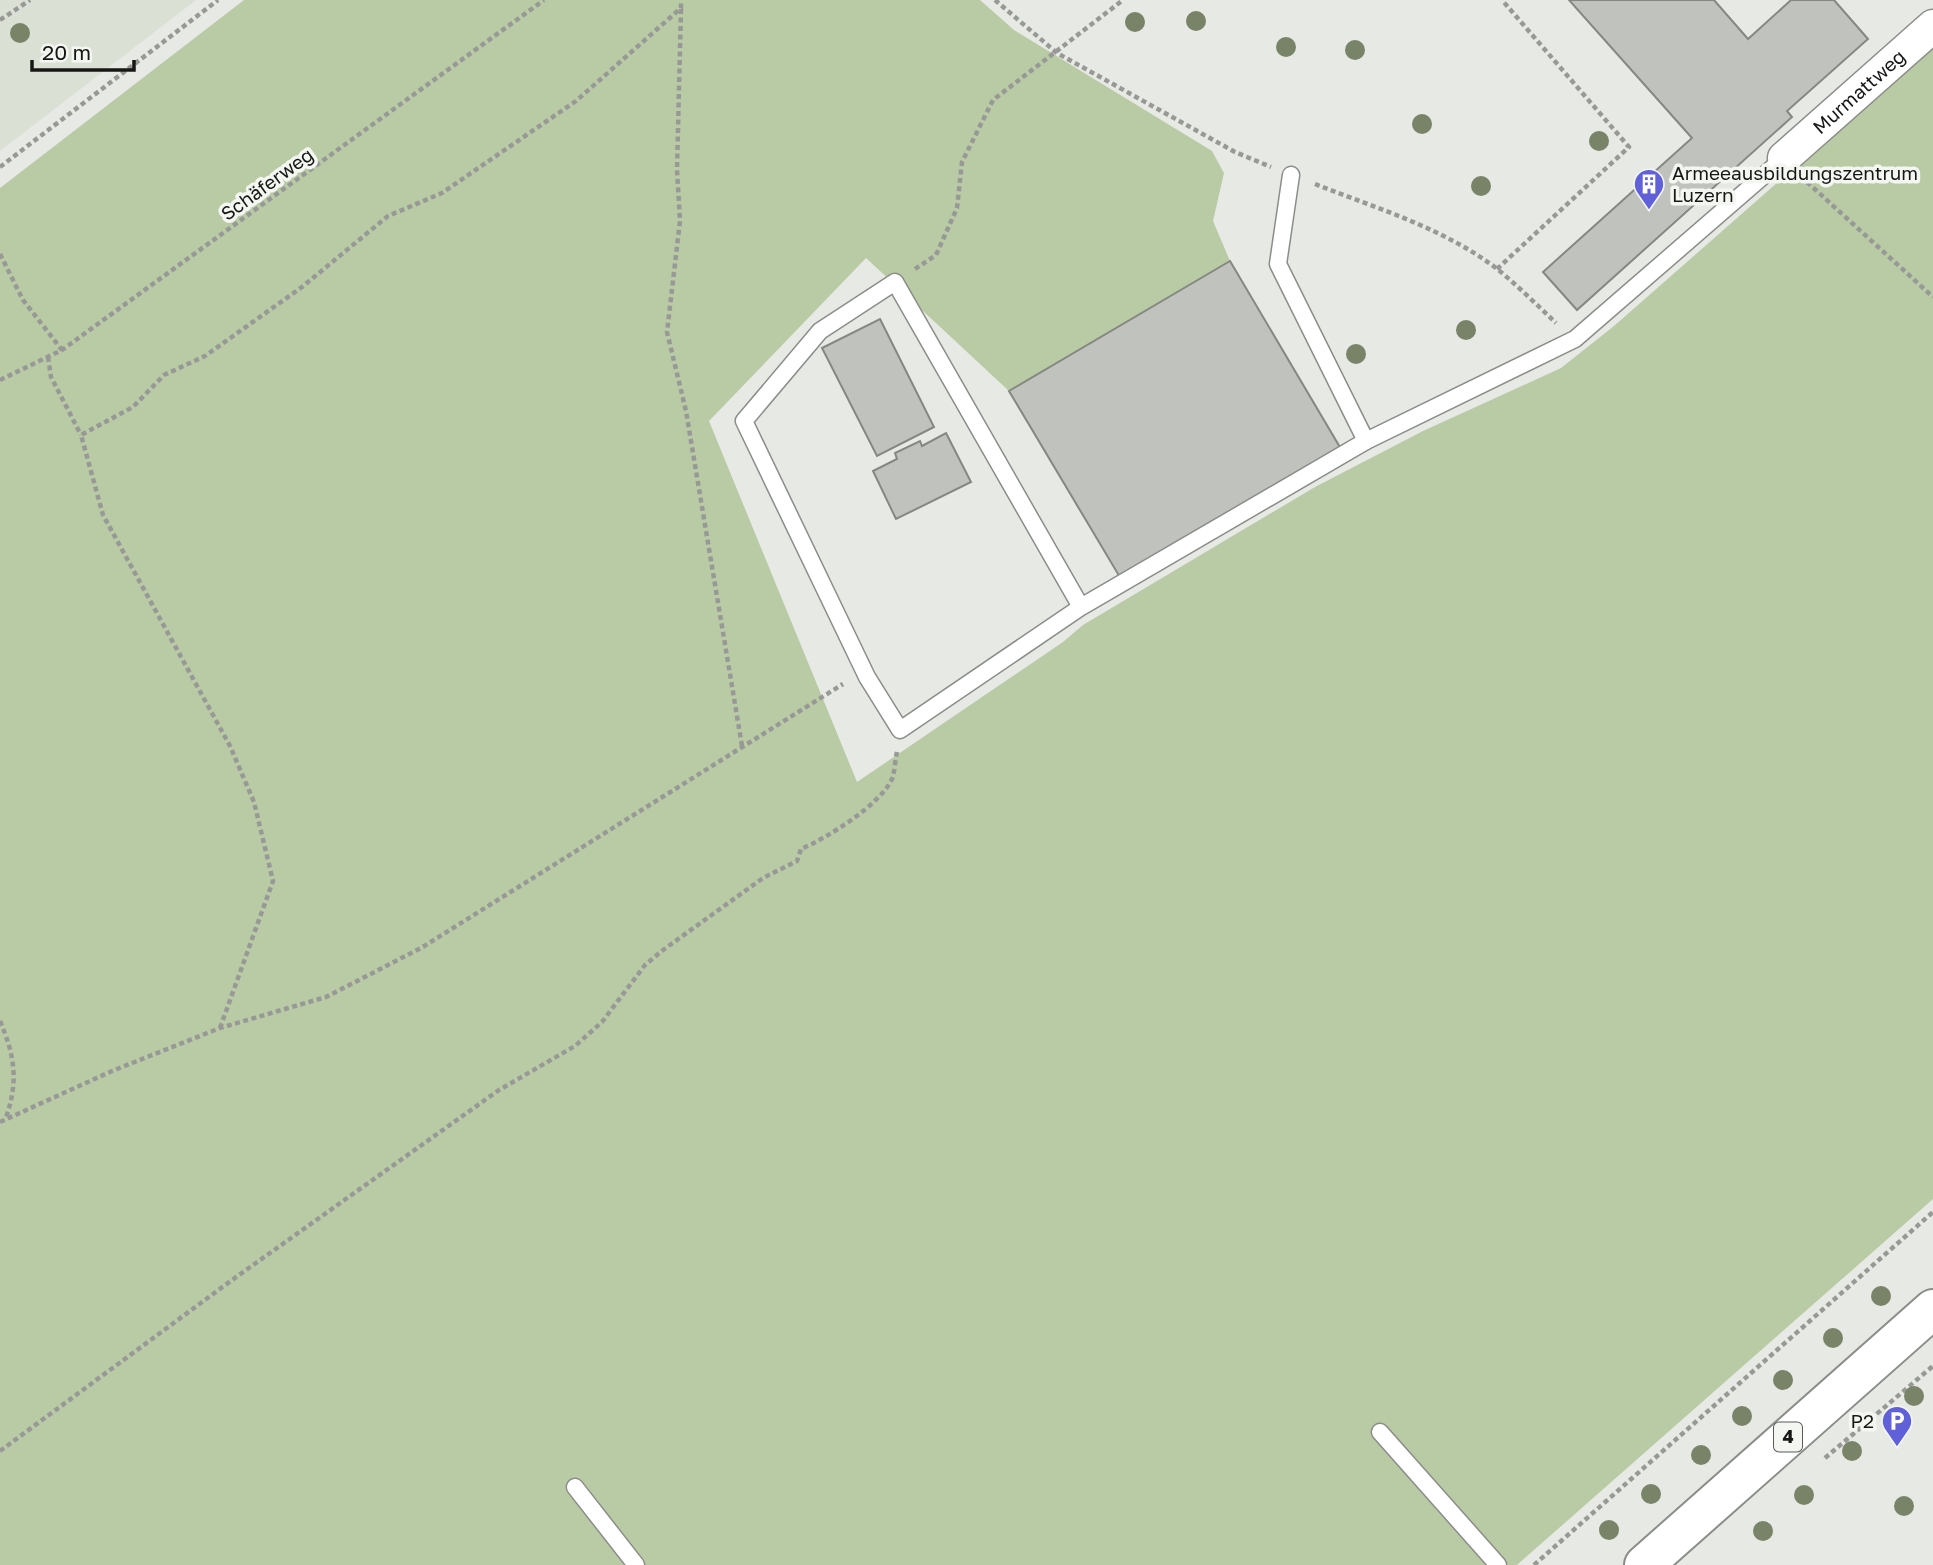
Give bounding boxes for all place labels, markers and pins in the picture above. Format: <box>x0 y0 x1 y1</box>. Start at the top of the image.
place label: Armeeausbildungszentrum Luzern <box>1672 161 1918 206</box>
building icon: Armeeausbildungszentrum Luzern <box>1632 167 1666 211</box>
parking icon: P2 <box>1880 1404 1914 1448</box>
place label: P2 <box>1851 1409 1874 1432</box>

